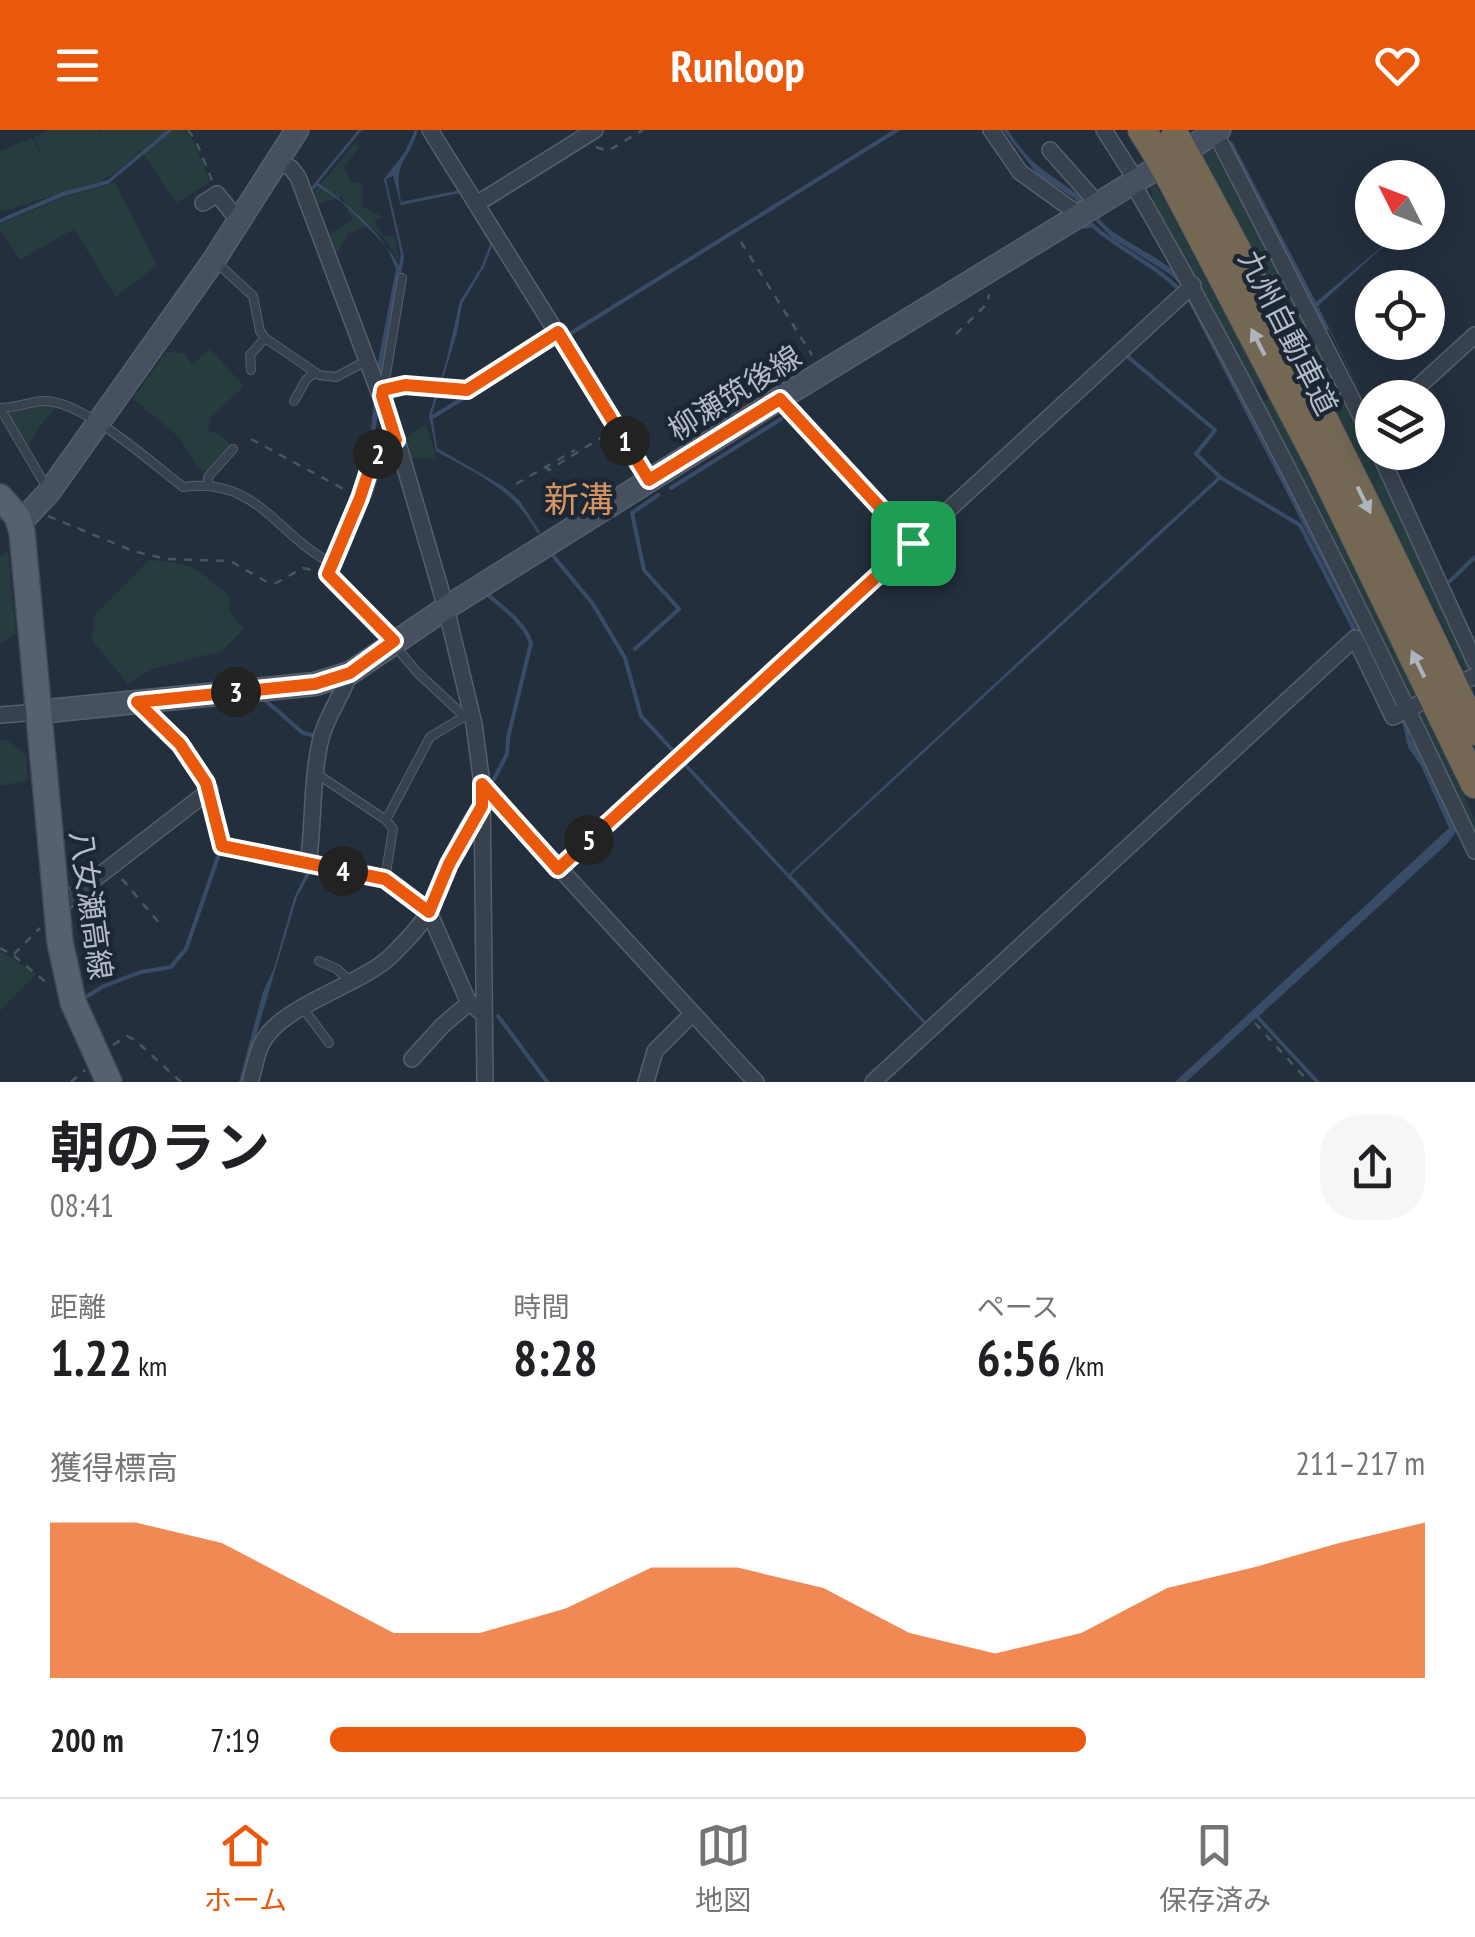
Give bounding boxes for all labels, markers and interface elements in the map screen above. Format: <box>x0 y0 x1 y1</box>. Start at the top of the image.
text: Runloop <box>670 36 805 94</box>
icon: menu <box>50 38 105 93</box>
icon: heart <box>1370 38 1425 93</box>
north arrow <box>1355 160 1445 250</box>
map controls <box>1355 160 1445 470</box>
street label: 九州自動車道 <box>1231 243 1347 421</box>
button: locate <box>1355 270 1445 360</box>
one-way arrow <box>1250 327 1267 356</box>
street label: 柳瀬筑後線 <box>660 336 808 448</box>
button: layers <box>1355 380 1445 470</box>
pin: 1 <box>600 416 650 466</box>
text: 1 <box>618 422 632 459</box>
pin: 2 <box>353 429 403 479</box>
text: 2 <box>371 435 385 472</box>
district label: 新溝 <box>544 476 614 522</box>
one-way arrow <box>1356 486 1373 515</box>
pin <box>871 501 956 586</box>
icon: arrive <box>886 516 941 571</box>
one-way arrow <box>1410 650 1427 679</box>
pin: 3 <box>211 667 261 717</box>
text: 3 <box>229 673 243 710</box>
pin: 5 <box>564 815 614 865</box>
text: 5 <box>582 821 596 858</box>
street label: 八女瀬高線 <box>62 828 122 982</box>
pin: 4 <box>318 846 368 896</box>
text: 4 <box>336 852 350 889</box>
text: 朝のラン <box>50 1111 270 1182</box>
button: share <box>1320 1115 1425 1220</box>
text: 08:41 <box>50 1184 114 1226</box>
text: 距離 <box>50 1288 106 1325</box>
text: 時間 <box>513 1288 569 1325</box>
text: ペース <box>977 1288 1059 1325</box>
text: 1.22 <box>50 1325 132 1390</box>
text: 8:28 <box>513 1325 598 1390</box>
text: 6:56 <box>977 1325 1061 1390</box>
text: km <box>132 1347 167 1384</box>
text: /km <box>1061 1347 1104 1384</box>
text: 211–217 m <box>1295 1442 1425 1484</box>
text: 獲得標高 <box>50 1446 178 1488</box>
text: 200 m <box>50 1719 124 1761</box>
text: 7:19 <box>210 1719 260 1761</box>
tab: ホーム <box>204 1818 287 1918</box>
tab: 地図 <box>695 1818 751 1918</box>
tab: 保存済み <box>1159 1818 1271 1918</box>

